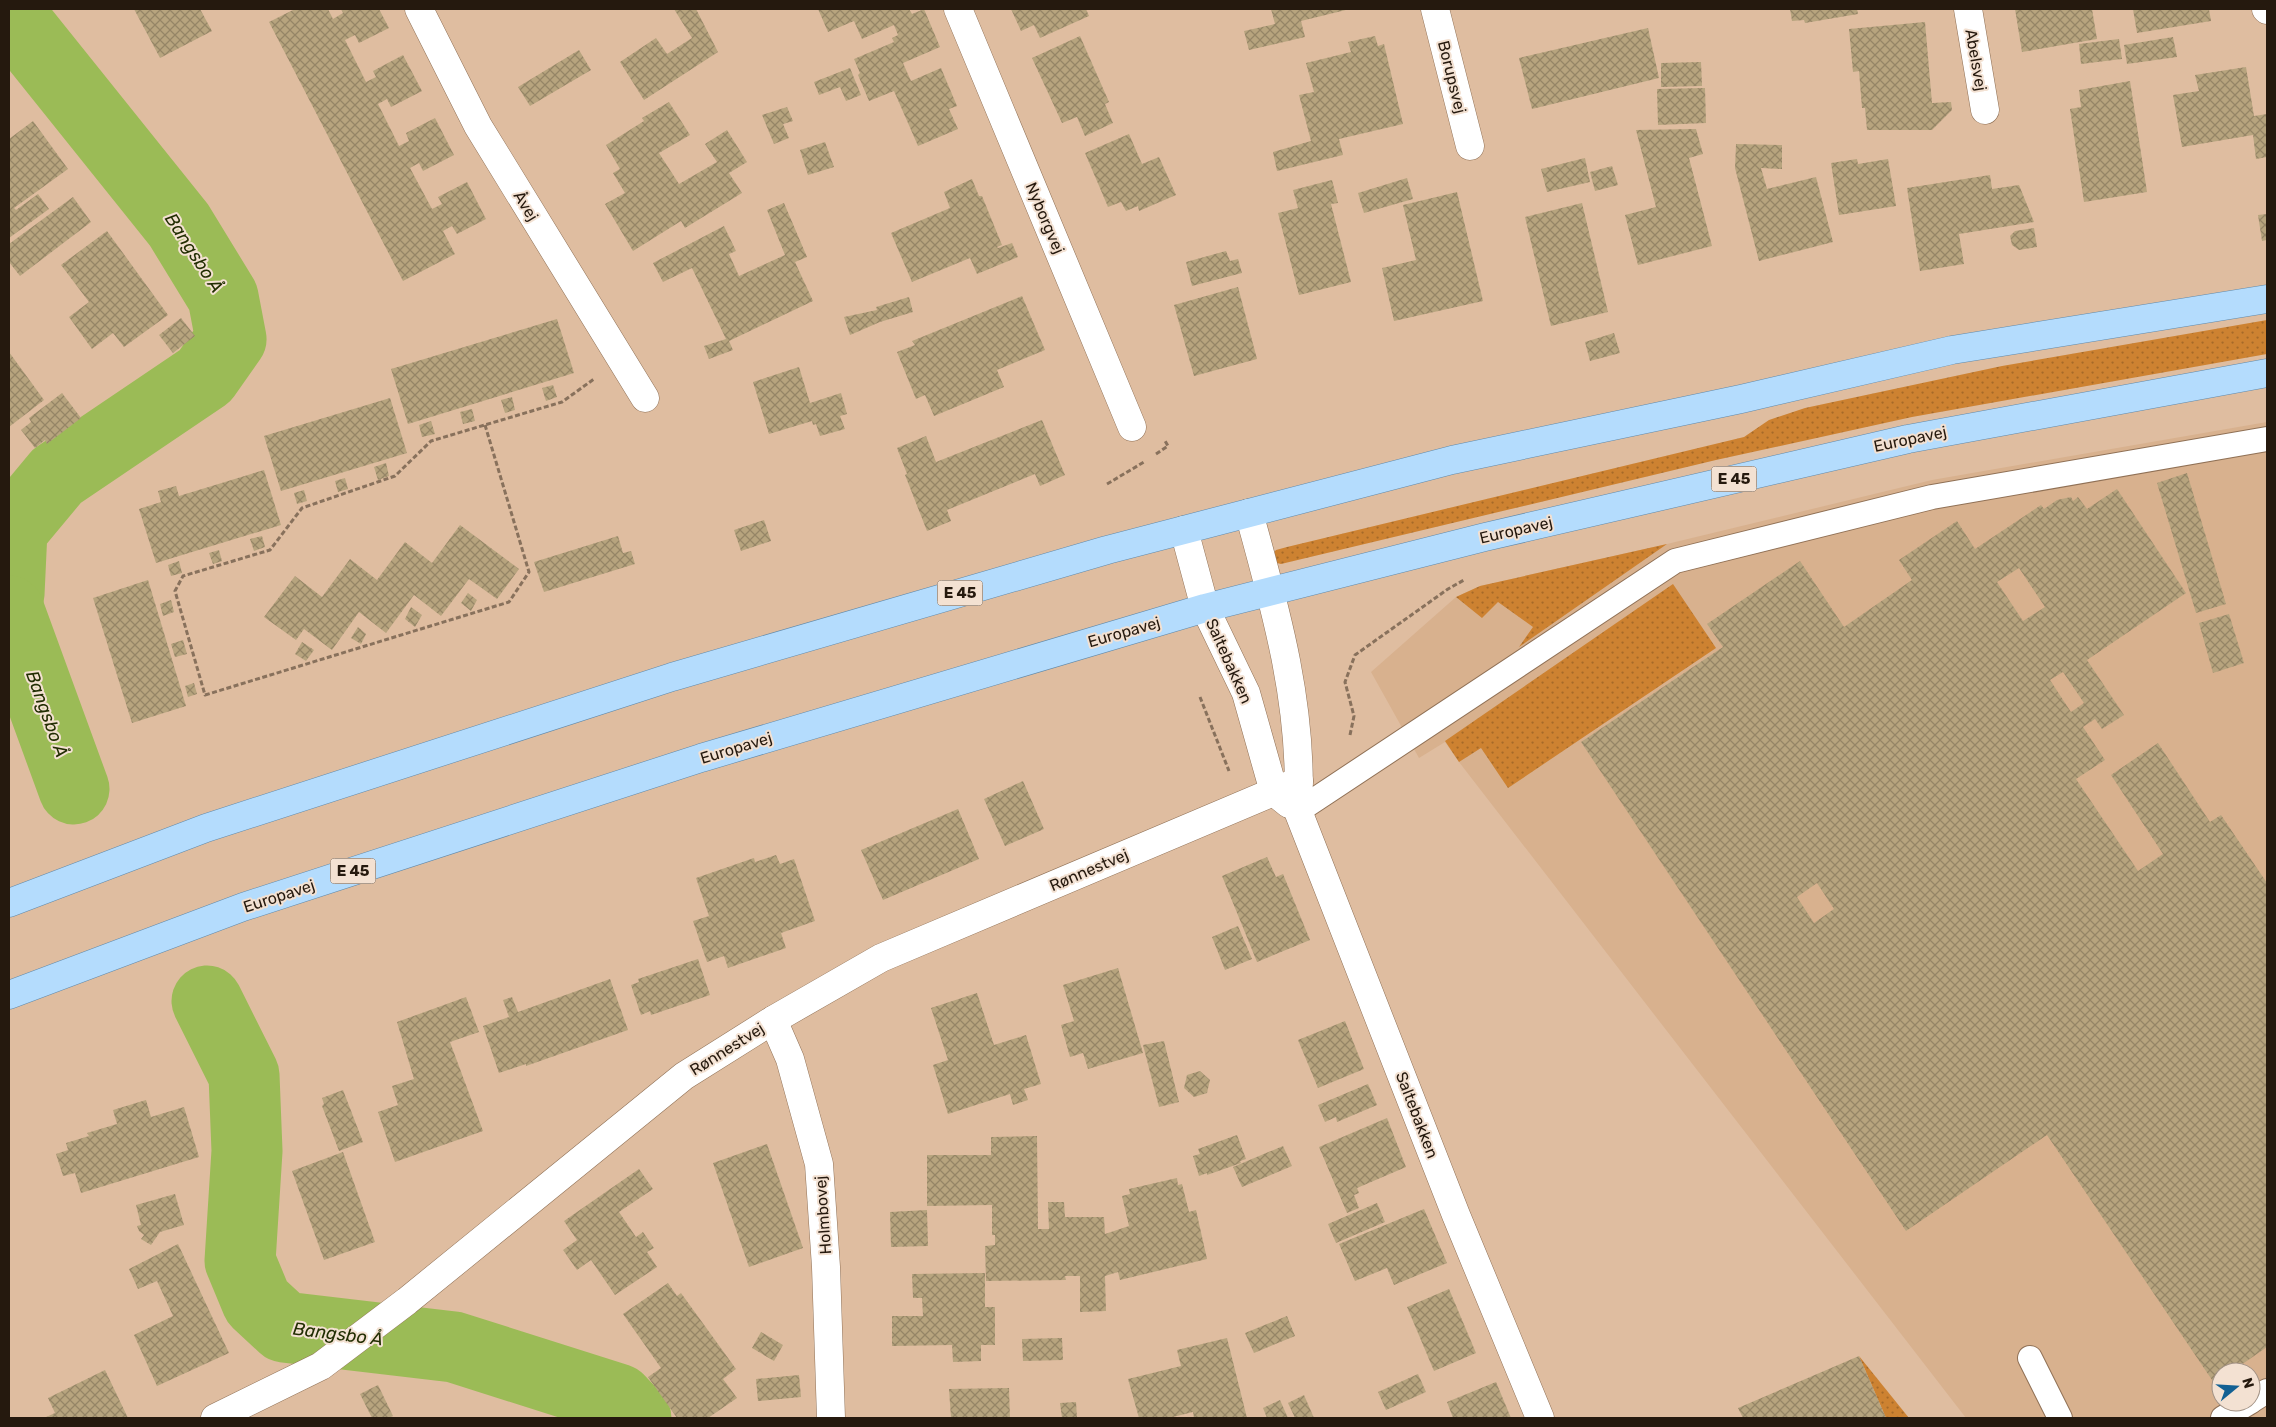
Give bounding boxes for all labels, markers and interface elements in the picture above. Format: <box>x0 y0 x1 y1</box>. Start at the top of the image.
street label: Abelsvej <box>1961 28 1991 92</box>
street label: Borupsvej <box>1434 39 1470 115</box>
street label: Nyborgvej <box>1021 179 1069 257</box>
street label: Åvej <box>510 187 542 225</box>
water label: Bangsbo Å <box>160 209 228 297</box>
street label: Europavej <box>1872 422 1948 456</box>
road number: E 45 <box>1712 466 1756 492</box>
street label: Europavej <box>1478 512 1554 548</box>
road number: E 45 <box>938 580 982 606</box>
street label: Europavej <box>1086 613 1162 651</box>
street label: Saltebakken <box>1202 616 1256 706</box>
water label: Bangsbo Å <box>21 668 73 760</box>
street label: Europavej <box>698 728 774 768</box>
street label: Rønnestvej <box>1047 845 1131 895</box>
road number: E 45 <box>330 858 376 884</box>
street label: Europavej <box>241 876 317 916</box>
street label: Rønnestvej <box>686 1019 768 1079</box>
street label: Saltebakken <box>1392 1069 1442 1161</box>
street label: Holmbovej <box>811 1175 835 1255</box>
water label: Bangsbo Å <box>292 1318 384 1350</box>
north arrow <box>2211 1362 2261 1412</box>
text: N <box>2238 1376 2258 1391</box>

